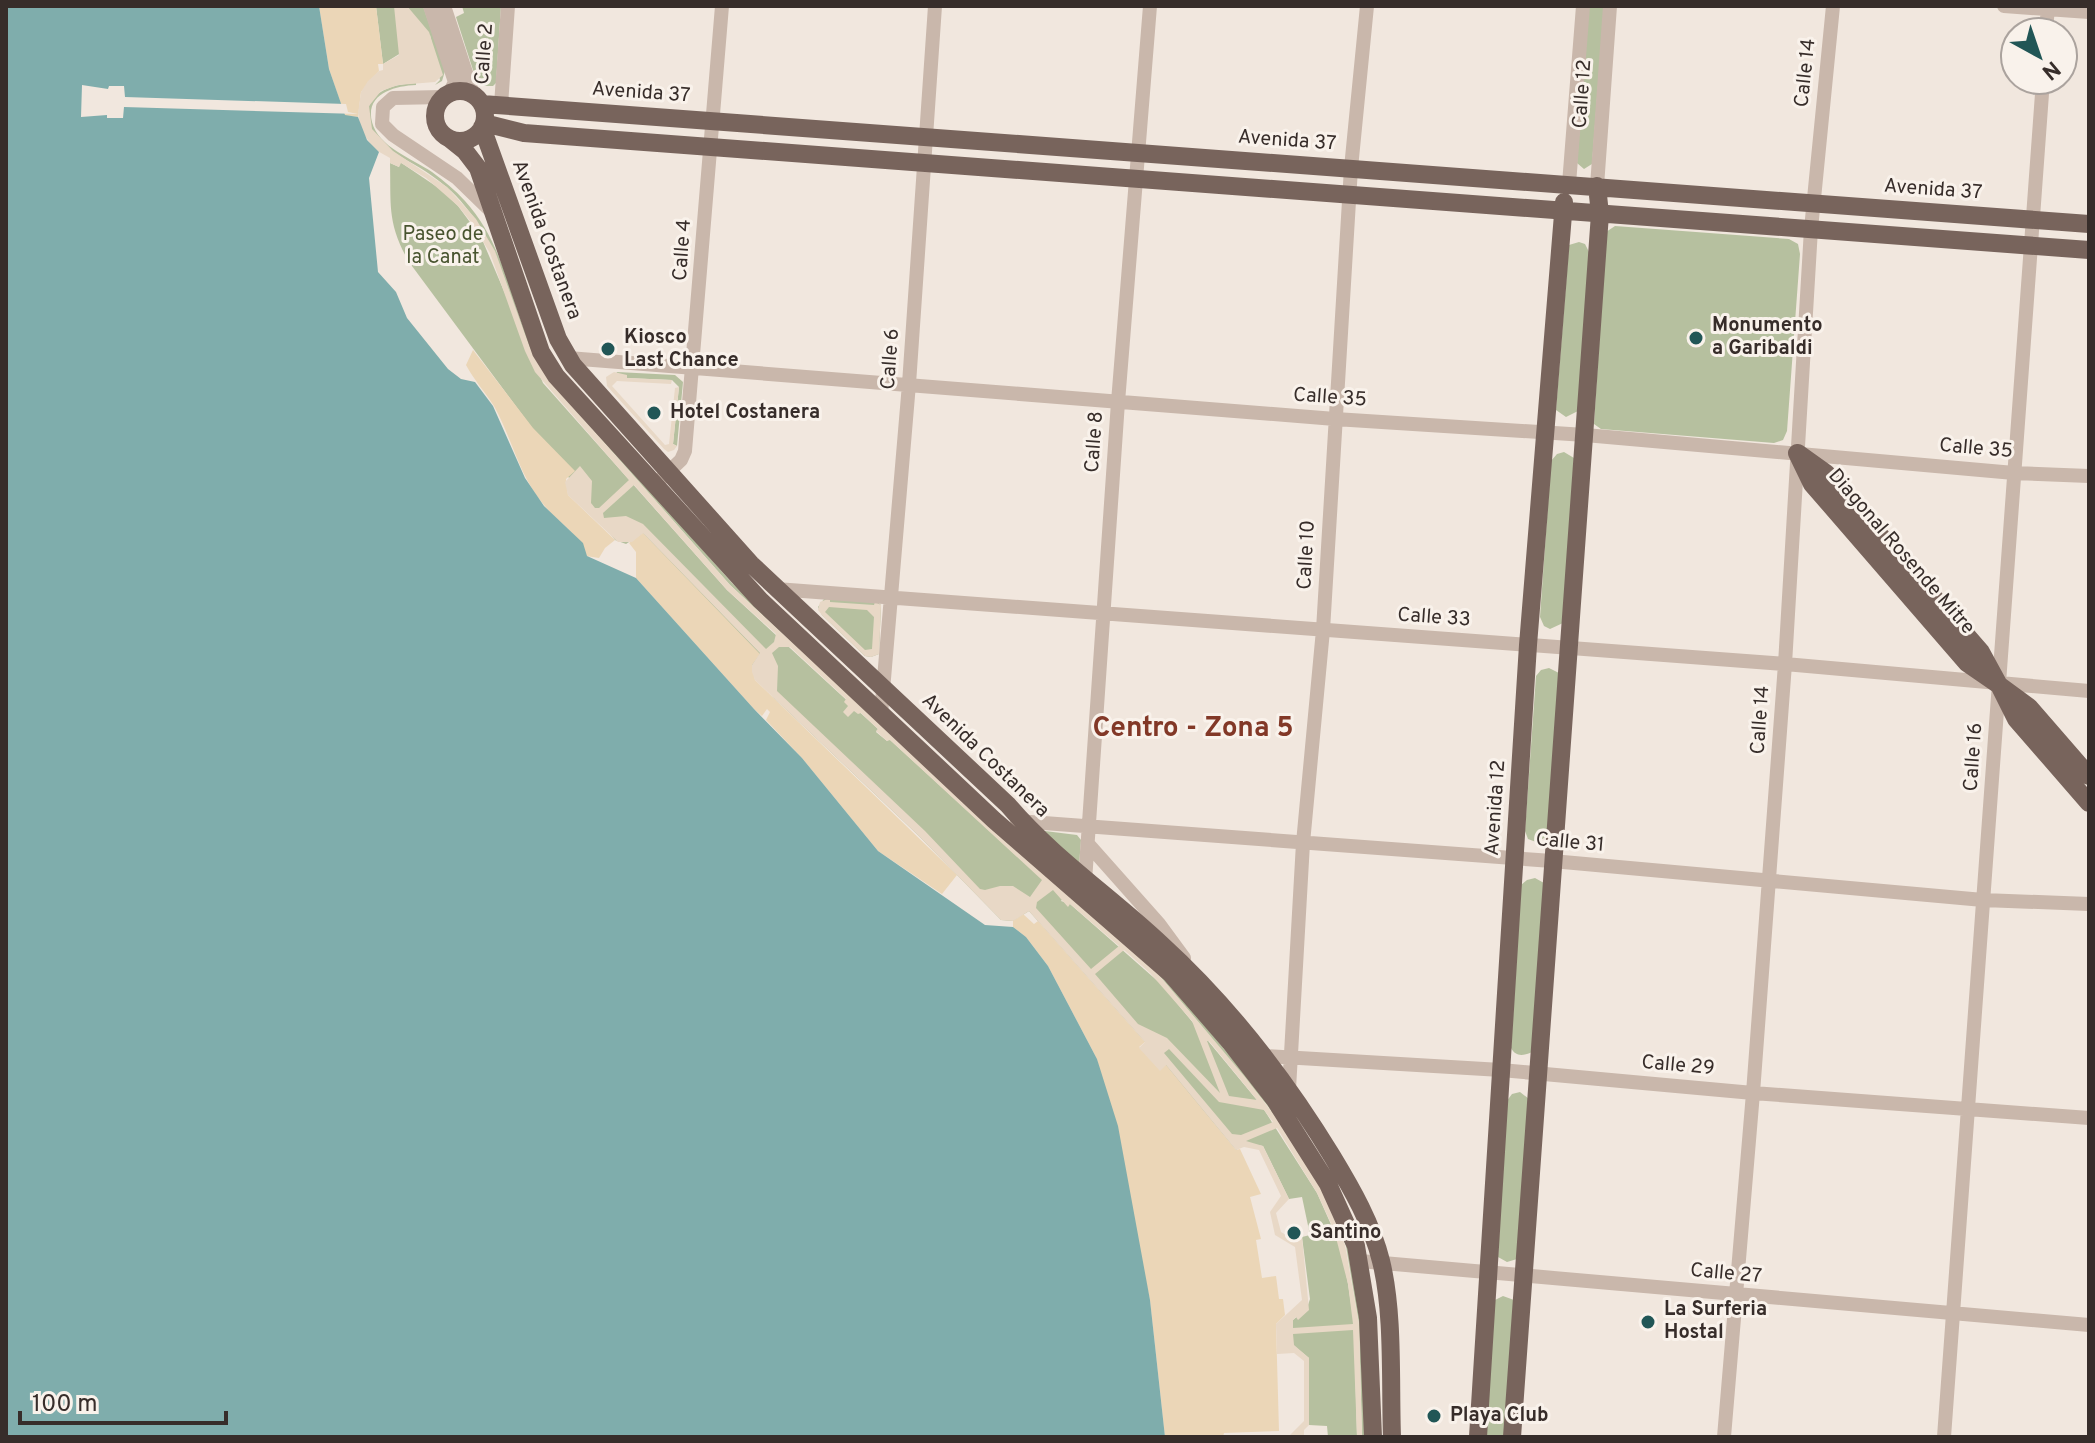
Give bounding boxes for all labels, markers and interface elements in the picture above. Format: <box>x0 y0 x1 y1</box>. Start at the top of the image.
north arrow <box>1999 16 2079 96</box>
street label: Calle 2 <box>470 22 500 86</box>
street label: Calle 14 <box>1789 37 1823 109</box>
text: N <box>2036 54 2065 85</box>
street label: Calle 12 <box>1568 59 1598 129</box>
street label: Avenida 37 <box>591 77 691 109</box>
street label: Avenida 37 <box>1237 125 1337 157</box>
street label: Avenida Costanera <box>505 157 587 323</box>
street label: Avenida 37 <box>1883 174 1983 206</box>
street label: Calle 4 <box>668 218 698 282</box>
park label: Paseo de la Canat <box>403 222 483 271</box>
place label: Monumento a Garibaldi <box>1712 313 1822 362</box>
place label: Kiosco Last Chance <box>624 325 739 374</box>
street label: Calle 6 <box>876 327 906 391</box>
marker: Monumento a Garibaldi <box>1687 329 1705 347</box>
marker: Kiosco Last Chance <box>599 340 617 358</box>
street label: Calle 35 <box>1292 382 1368 414</box>
place label: Hotel Costanera <box>670 400 820 426</box>
marker: Hotel Costanera <box>645 404 663 422</box>
street label: Calle 8 <box>1080 410 1110 474</box>
street label: Calle 35 <box>1938 433 2014 465</box>
street label: Diagonal Rosende Mitre <box>1822 464 1980 640</box>
street label: Calle 10 <box>1292 520 1322 590</box>
street label: Calle 33 <box>1396 602 1472 634</box>
street label: Calle 14 <box>1746 685 1776 755</box>
street label: Avenida Costanera <box>915 688 1055 824</box>
district label: Centro - Zona 5 <box>1092 711 1294 747</box>
street label: Calle 16 <box>1959 722 1989 792</box>
street label: Avenida 12 <box>1480 759 1512 857</box>
street label: Calle 31 <box>1535 827 1605 859</box>
street label: Calle 29 <box>1640 1050 1716 1082</box>
place label: Santino <box>1310 1220 1381 1246</box>
marker: Santino <box>1285 1224 1303 1242</box>
street label: Calle 27 <box>1689 1258 1763 1290</box>
place label: La Surferia Hostal <box>1664 1297 1767 1346</box>
marker: La Surferia Hostal <box>1639 1313 1657 1331</box>
scale bar <box>20 1375 226 1425</box>
text: 100 m <box>32 1390 98 1420</box>
place label: Playa Club <box>1450 1403 1549 1429</box>
marker: Playa Club <box>1425 1407 1443 1425</box>

